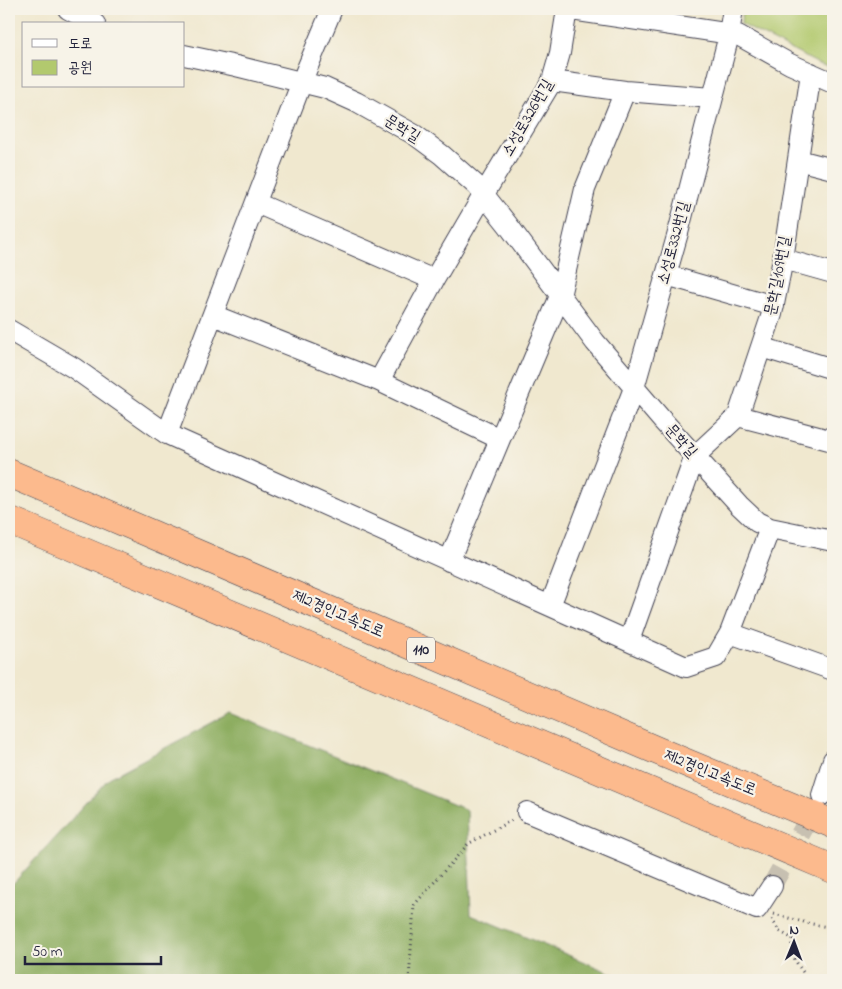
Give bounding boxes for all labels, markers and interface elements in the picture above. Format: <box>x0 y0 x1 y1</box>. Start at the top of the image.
legend <box>22 22 185 88</box>
text: 도로 <box>68 33 92 55</box>
text: 공원 <box>68 57 92 79</box>
street label: 소성로326번길 <box>496 75 560 161</box>
street label: 문학길 <box>379 109 425 149</box>
street label: 소성로332번길 <box>651 198 697 287</box>
street label: 문학길109번길 <box>758 234 798 318</box>
street label: 문학길 <box>659 419 703 463</box>
street label: 제2경인고속도로 <box>288 584 388 644</box>
road number: 110 <box>407 638 435 662</box>
street label: 제2경인고속도로 <box>660 744 760 802</box>
north arrow <box>770 916 820 966</box>
text: N <box>789 920 799 941</box>
scale bar <box>25 934 161 966</box>
text: 50 m <box>32 941 63 963</box>

